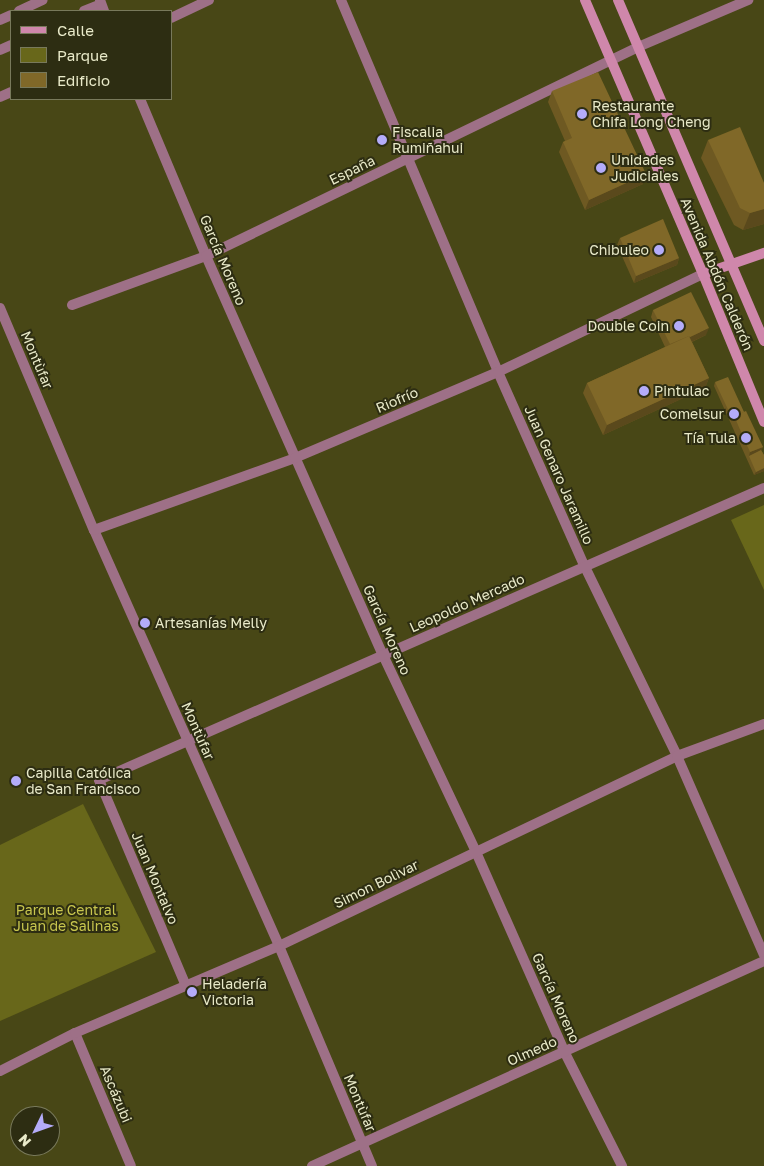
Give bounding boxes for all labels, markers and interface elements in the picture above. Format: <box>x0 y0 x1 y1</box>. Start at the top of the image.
legend <box>10 10 172 100</box>
text: Calle <box>57 21 94 39</box>
text: Parque <box>57 46 108 64</box>
text: Edificio <box>57 71 110 89</box>
place label: Restaurante Chifa Long Cheng <box>592 98 711 130</box>
marker: Restaurante Chifa Long Cheng <box>576 108 588 120</box>
place label: Fiscalia Rumiñahui <box>392 124 463 156</box>
marker: Fiscalia Rumiñahui <box>376 134 388 146</box>
street label: España <box>326 152 378 188</box>
place label: Unidades Judiciales <box>611 152 679 184</box>
marker: Unidades Judiciales <box>595 162 607 174</box>
street label: Avenida Abdón Calderón <box>677 195 757 353</box>
street label: García Moreno <box>196 212 250 308</box>
place label: Chibuleo <box>589 242 649 258</box>
marker: Chibuleo <box>653 244 665 256</box>
place label: Double Coin <box>587 318 669 334</box>
marker: Double Coin <box>673 320 685 332</box>
street label: Montùfar <box>17 329 57 391</box>
place label: Pintulac <box>654 383 709 399</box>
street label: Riofrío <box>373 384 421 416</box>
marker: Pintulac <box>638 385 650 397</box>
street label: Juan Genaro Jaramillo <box>521 403 597 547</box>
place label: Comelsur <box>660 406 724 422</box>
marker: Comelsur <box>728 408 740 420</box>
place label: Tía Tula <box>684 430 736 446</box>
marker: Tía Tula <box>740 432 752 444</box>
street label: Leopoldo Mercado <box>407 570 527 636</box>
street label: García Moreno <box>360 582 414 678</box>
place label: Artesanías Melly <box>155 615 267 631</box>
marker: Artesanías Melly <box>139 617 151 629</box>
street label: Montùfar <box>178 700 218 762</box>
place label: Capilla Católica de San Francisco <box>26 765 140 798</box>
marker: Capilla Católica de San Francisco <box>10 775 22 787</box>
street label: Juan Montalvo <box>128 829 182 927</box>
street label: Simon Bolìvar <box>331 856 421 912</box>
park label: Parque Central Juan de Salinas <box>13 902 119 934</box>
street label: García Moreno <box>529 950 583 1046</box>
place label: Heladería Victoria <box>202 976 267 1009</box>
marker: Heladería Victoria <box>186 986 198 998</box>
street label: Olmedo <box>505 1033 559 1069</box>
street label: Ascázubi <box>96 1063 136 1125</box>
street label: Montùfar <box>340 1072 380 1134</box>
north arrow <box>10 1106 60 1156</box>
text: N <box>14 1131 34 1150</box>

